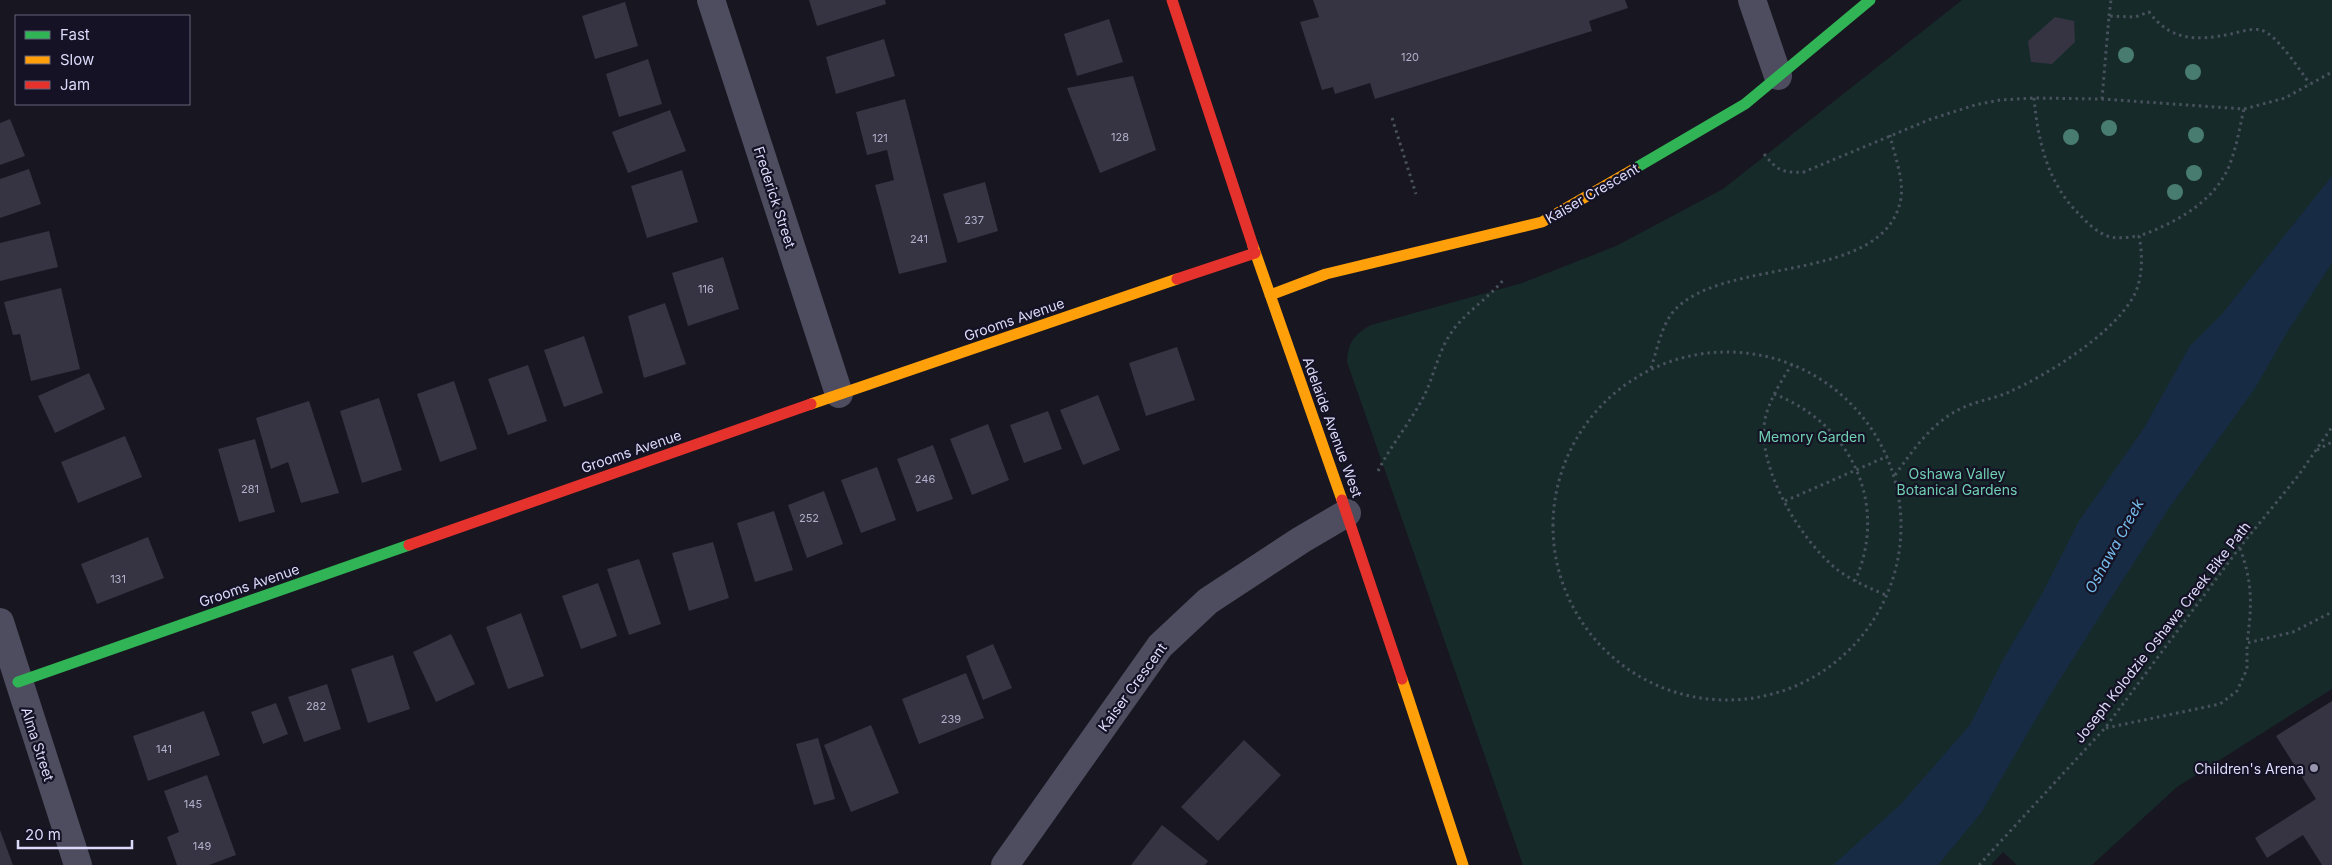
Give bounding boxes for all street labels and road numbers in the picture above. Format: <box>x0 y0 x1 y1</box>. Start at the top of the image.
street label: Frederick Street <box>751 144 800 250</box>
street label: Kaiser Crescent <box>1542 159 1642 227</box>
street label: Grooms Avenue <box>962 294 1066 344</box>
street label: Adelaide Avenue West <box>1300 355 1366 500</box>
street label: Grooms Avenue <box>579 426 683 476</box>
street label: Joseph Kolodzie Oshawa Creek Bike Path <box>2070 518 2254 746</box>
street label: Grooms Avenue <box>197 560 301 610</box>
street label: Kaiser Crescent <box>1094 639 1170 735</box>
street label: Alma Street <box>18 705 58 783</box>

